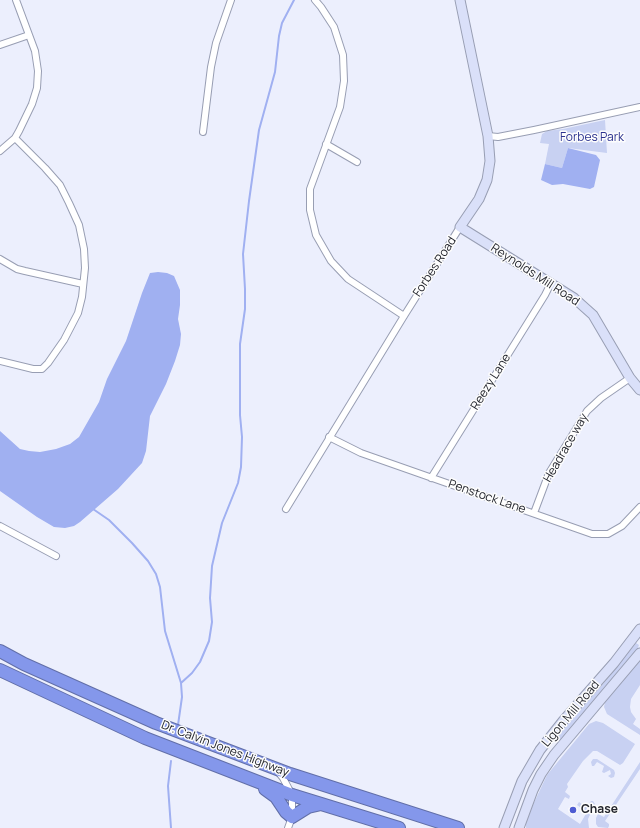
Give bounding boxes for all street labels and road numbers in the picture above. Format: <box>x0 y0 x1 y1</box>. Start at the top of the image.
street label: Forbes Road <box>410 234 460 300</box>
street label: Reynolds Mill Road <box>488 241 582 309</box>
street label: Reezy Lane <box>468 351 514 413</box>
street label: Headrace way <box>541 411 591 485</box>
street label: Penstock Lane <box>446 477 528 517</box>
street label: Ligon Mill Road <box>539 678 603 750</box>
street label: Dr. Calvin Jones Highway <box>159 718 291 780</box>

